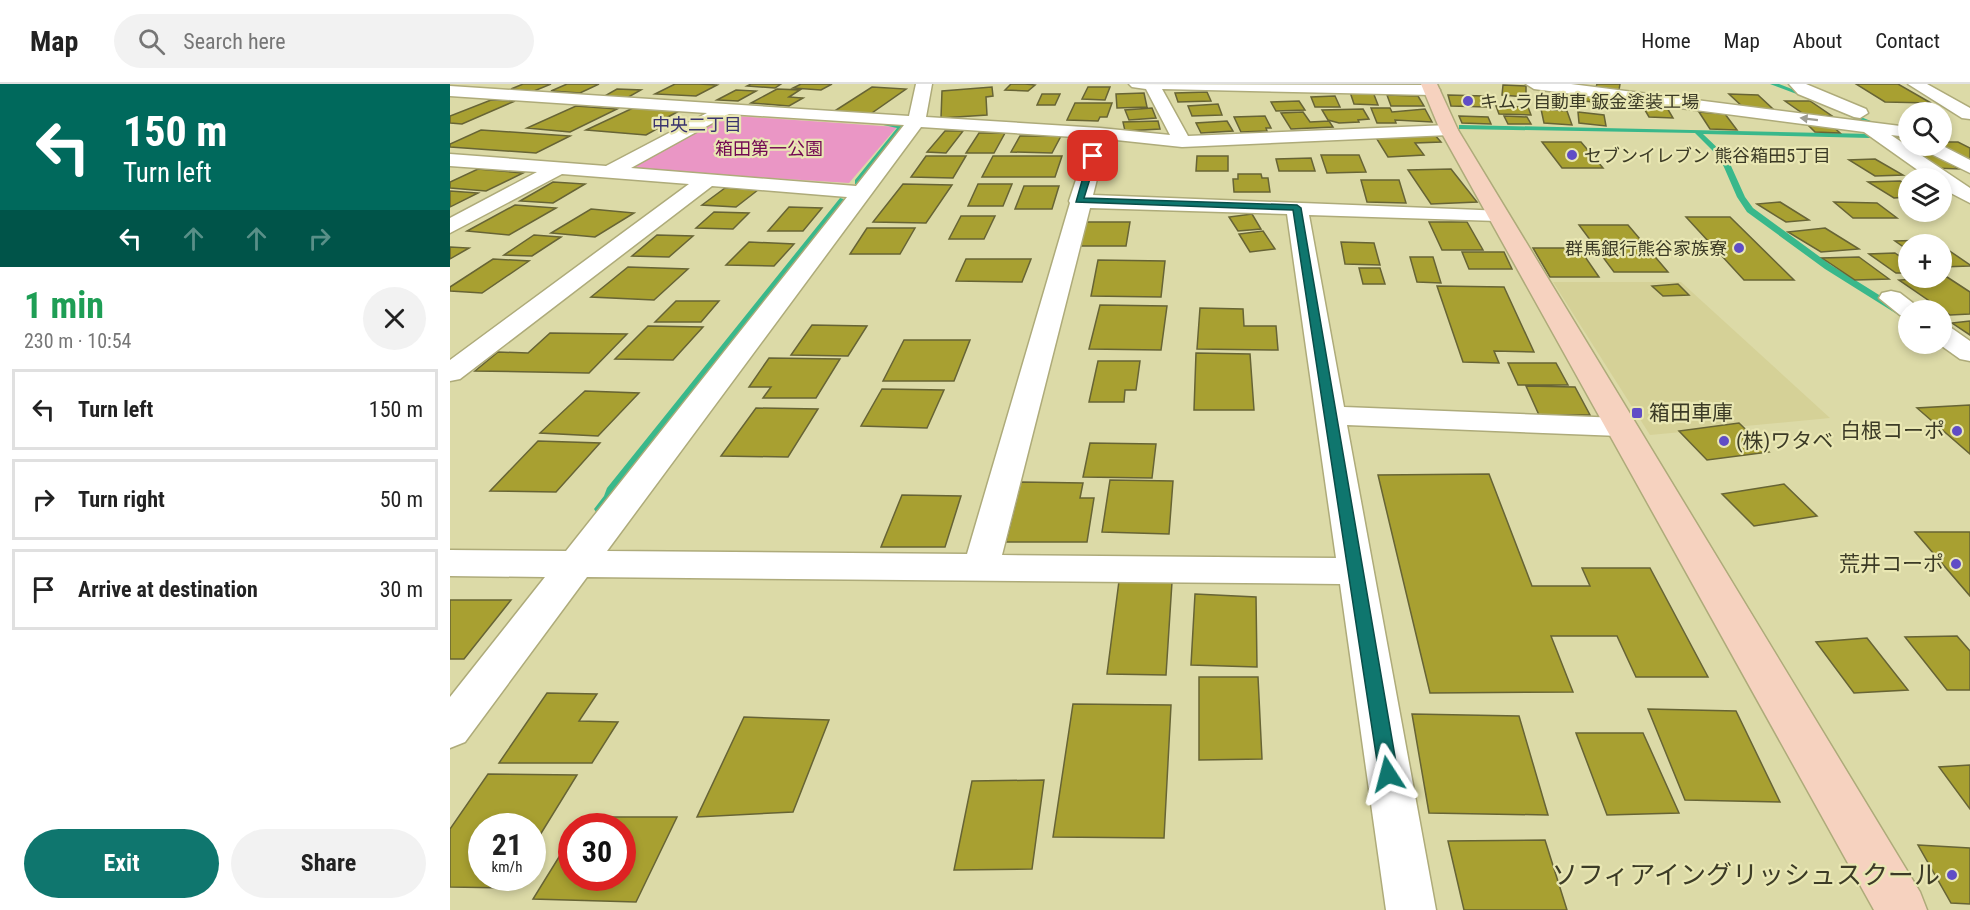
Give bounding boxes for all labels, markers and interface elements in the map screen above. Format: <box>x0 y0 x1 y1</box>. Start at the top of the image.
search box <box>114 14 534 68</box>
text: Map <box>30 25 78 58</box>
icon: search <box>135 25 168 58</box>
text: Search here <box>183 29 286 54</box>
text: Home <box>1641 29 1691 53</box>
text: Map <box>1724 29 1760 53</box>
text: About <box>1793 29 1842 53</box>
text: Contact <box>1875 29 1940 53</box>
place label: キムラ自動車 鈑金塗装工場 <box>1480 91 1699 112</box>
marker: キムラ自動車 鈑金塗装工場 <box>1461 94 1475 108</box>
map controls <box>1898 102 1952 354</box>
button: search <box>1898 102 1952 156</box>
text: 150 m <box>123 107 228 156</box>
icon: left <box>24 108 102 186</box>
district label: 中央二丁目 <box>652 114 742 135</box>
one-way arrow <box>1799 114 1818 124</box>
pin <box>1067 130 1118 181</box>
park label: 箱田第一公園 <box>715 138 823 159</box>
icon: arrive <box>1076 139 1109 172</box>
place label: セブンイレブン 熊谷箱田5丁目 <box>1584 145 1831 166</box>
marker: セブンイレブン 熊谷箱田5丁目 <box>1565 148 1579 162</box>
text: Turn left <box>123 157 212 189</box>
button: layers <box>1898 168 1952 222</box>
icon: left <box>114 222 147 255</box>
icon: ahead <box>177 222 210 255</box>
icon: ahead <box>240 222 273 255</box>
icon: right <box>303 222 336 255</box>
button: + <box>1898 234 1952 288</box>
place label: 群馬銀行熊谷家族寮 <box>1565 238 1727 259</box>
marker: 群馬銀行熊谷家族寮 <box>1732 241 1746 255</box>
text: 1 min <box>24 285 104 327</box>
button: close <box>363 287 426 350</box>
button: − <box>1898 300 1952 354</box>
text: 230 m · 10:54 <box>24 329 131 353</box>
icon: left <box>27 393 60 426</box>
text: Turn left <box>78 397 153 422</box>
text: 150 m <box>369 397 423 422</box>
place label: 箱田車庫 <box>1649 401 1733 425</box>
marker: 箱田車庫 <box>1630 406 1644 420</box>
place label: 白根コーポ <box>1840 419 1945 443</box>
marker: 白根コーポ <box>1950 424 1964 438</box>
place label: (株)ワタベ <box>1736 429 1833 453</box>
marker: (株)ワタベ <box>1717 434 1731 448</box>
icon: right <box>27 483 60 516</box>
text: Turn right <box>78 487 165 512</box>
text: 50 m <box>380 487 423 512</box>
place label: 荒井コーポ <box>1839 552 1944 576</box>
marker: 荒井コーポ <box>1949 557 1963 571</box>
icon: arrive <box>27 573 60 606</box>
text: Arrive at destination <box>78 577 258 602</box>
text: 30 m <box>380 577 423 602</box>
position arrow <box>1356 742 1420 806</box>
speed limit sign: 30 <box>558 813 636 891</box>
text: 21 <box>492 827 522 862</box>
button: Exit <box>24 829 219 898</box>
button: Share <box>231 829 426 898</box>
text: km/h <box>492 858 522 876</box>
place label: ソフィアイングリッシュスクール <box>1552 860 1940 890</box>
marker: ソフィアイングリッシュスクール <box>1945 868 1959 882</box>

